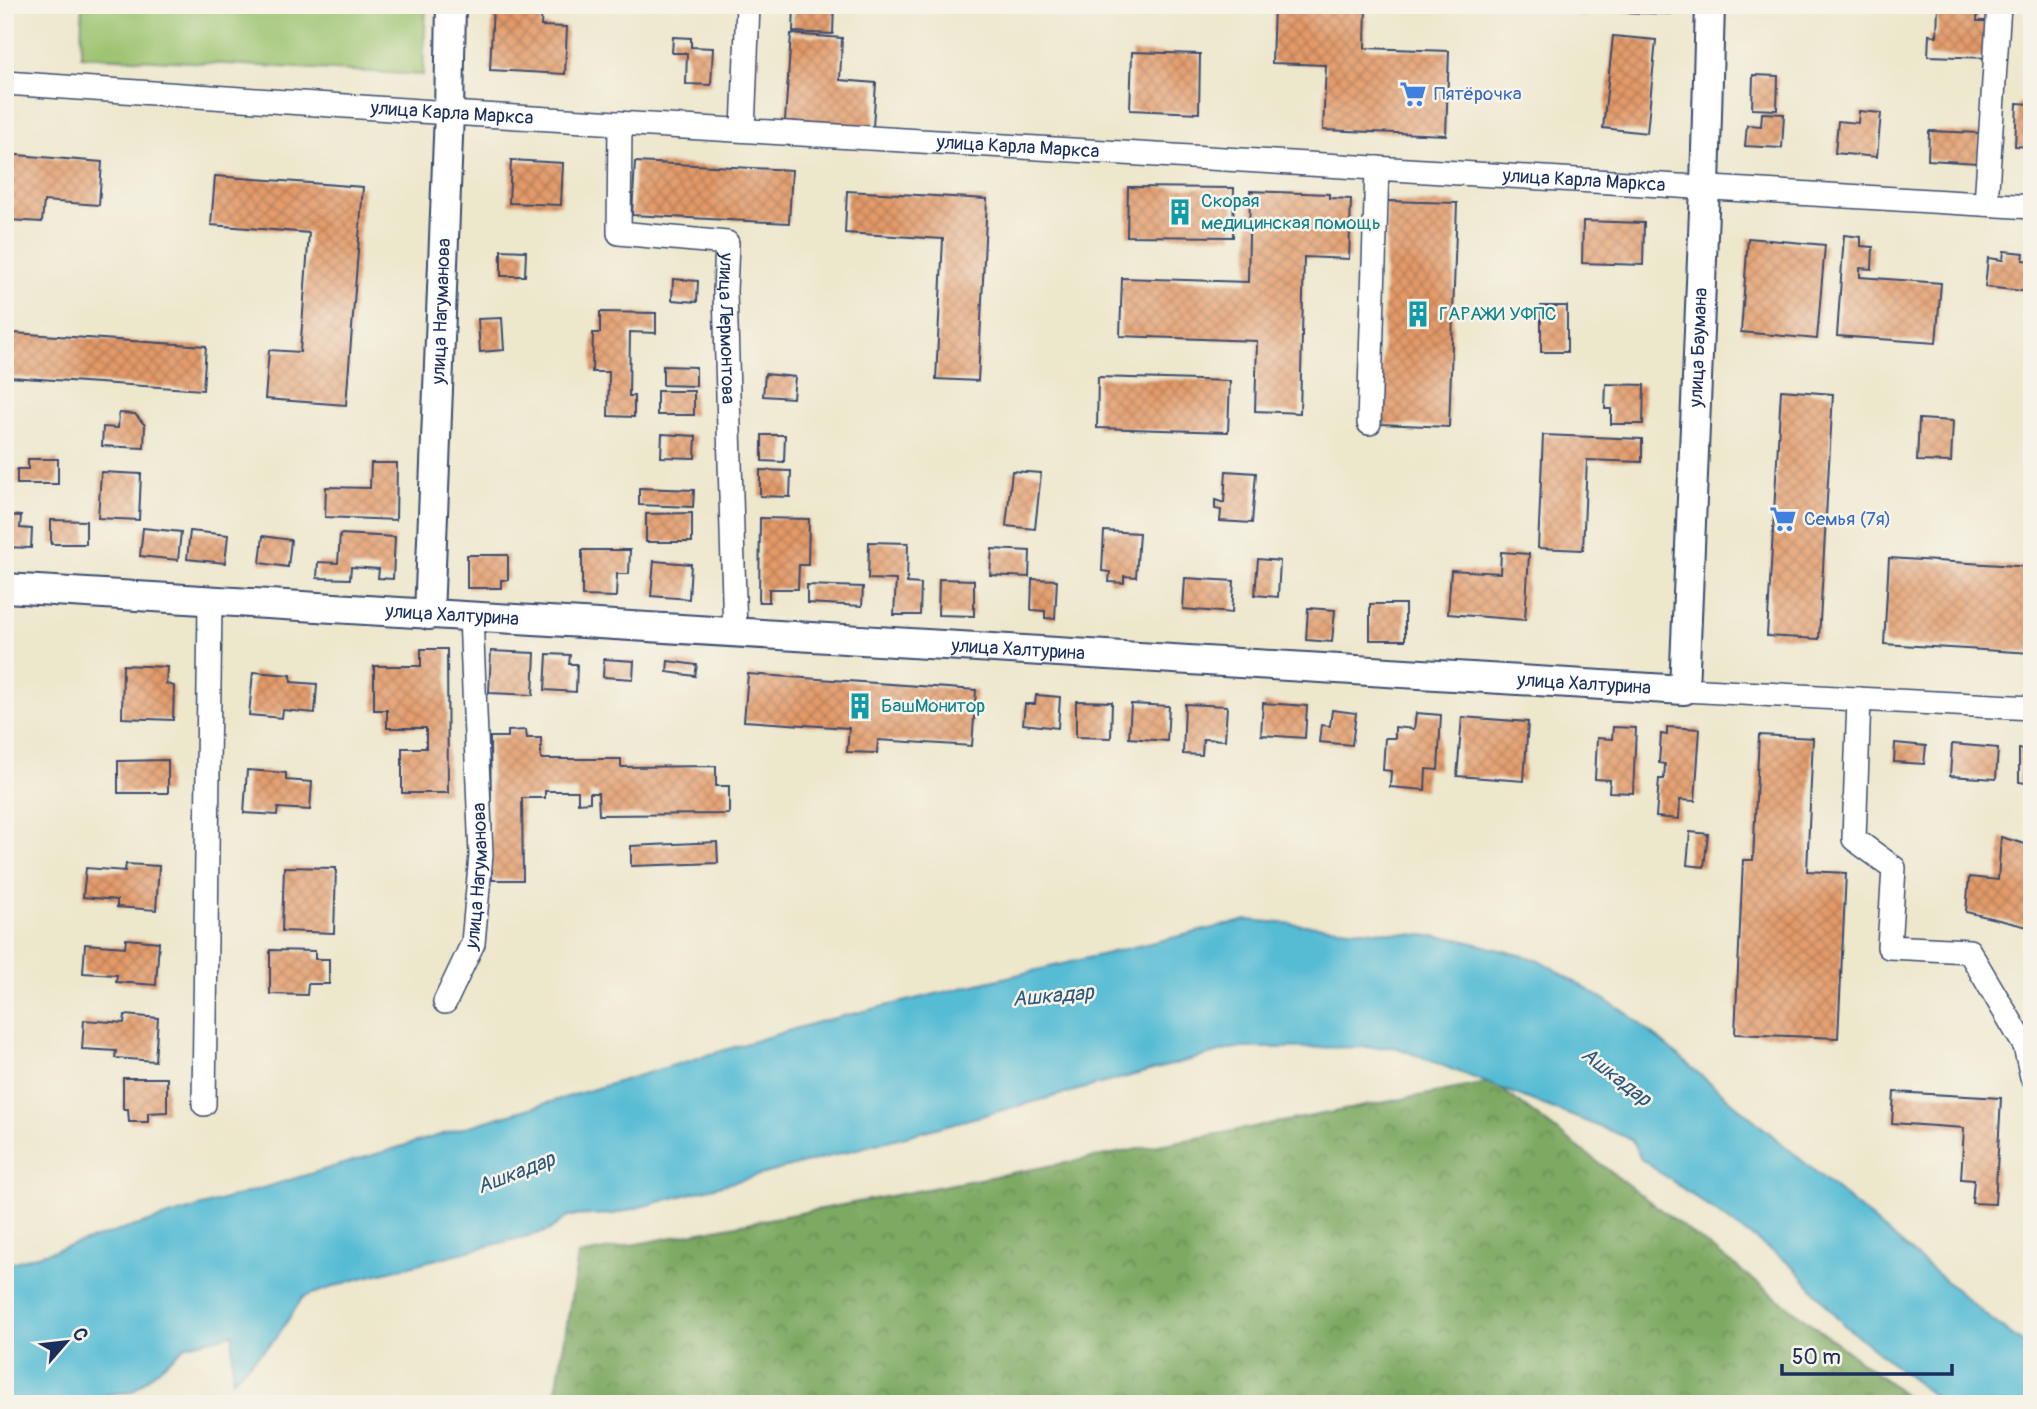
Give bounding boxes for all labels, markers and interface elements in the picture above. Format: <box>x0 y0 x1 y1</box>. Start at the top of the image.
supermarket icon: Пятёрочка <box>1398 79 1428 109</box>
place label: Пятёрочка <box>1434 82 1522 106</box>
street label: улица Карла Маркса <box>369 96 534 130</box>
street label: улица Карла Маркса <box>935 130 1100 164</box>
street label: улица Карла Маркса <box>1501 164 1666 197</box>
place label: Скорая медицинская помощь <box>1201 189 1381 235</box>
building icon: Скорая медицинская помощь <box>1165 197 1195 227</box>
street label: улица Нагуманова <box>426 238 456 386</box>
street label: улица Лермонтова <box>713 251 740 405</box>
street label: улица Баумана <box>1684 287 1713 409</box>
building icon: ГАРАЖИ УФПС <box>1403 299 1433 329</box>
place label: ГАРАЖИ УФПС <box>1439 302 1556 326</box>
supermarket icon: Семья (7я) <box>1768 504 1798 534</box>
place label: Семья (7я) <box>1804 507 1891 531</box>
street label: улица Халтурина <box>384 599 520 631</box>
street label: улица Халтурина <box>950 633 1086 666</box>
street label: улица Халтурина <box>1516 668 1652 700</box>
building icon: БашМонитор <box>845 691 875 721</box>
place label: БашМонитор <box>881 694 985 718</box>
street label: улица Нагуманова <box>459 802 493 954</box>
water label: Ашкадар <box>1011 979 1096 1013</box>
water label: Ашкадар <box>1576 1041 1657 1113</box>
water label: Ашкадар <box>473 1145 560 1200</box>
north arrow <box>32 1308 102 1378</box>
text: С <box>67 1324 94 1346</box>
scale bar <box>1782 1332 1951 1376</box>
text: 50 m <box>1792 1344 1841 1371</box>

